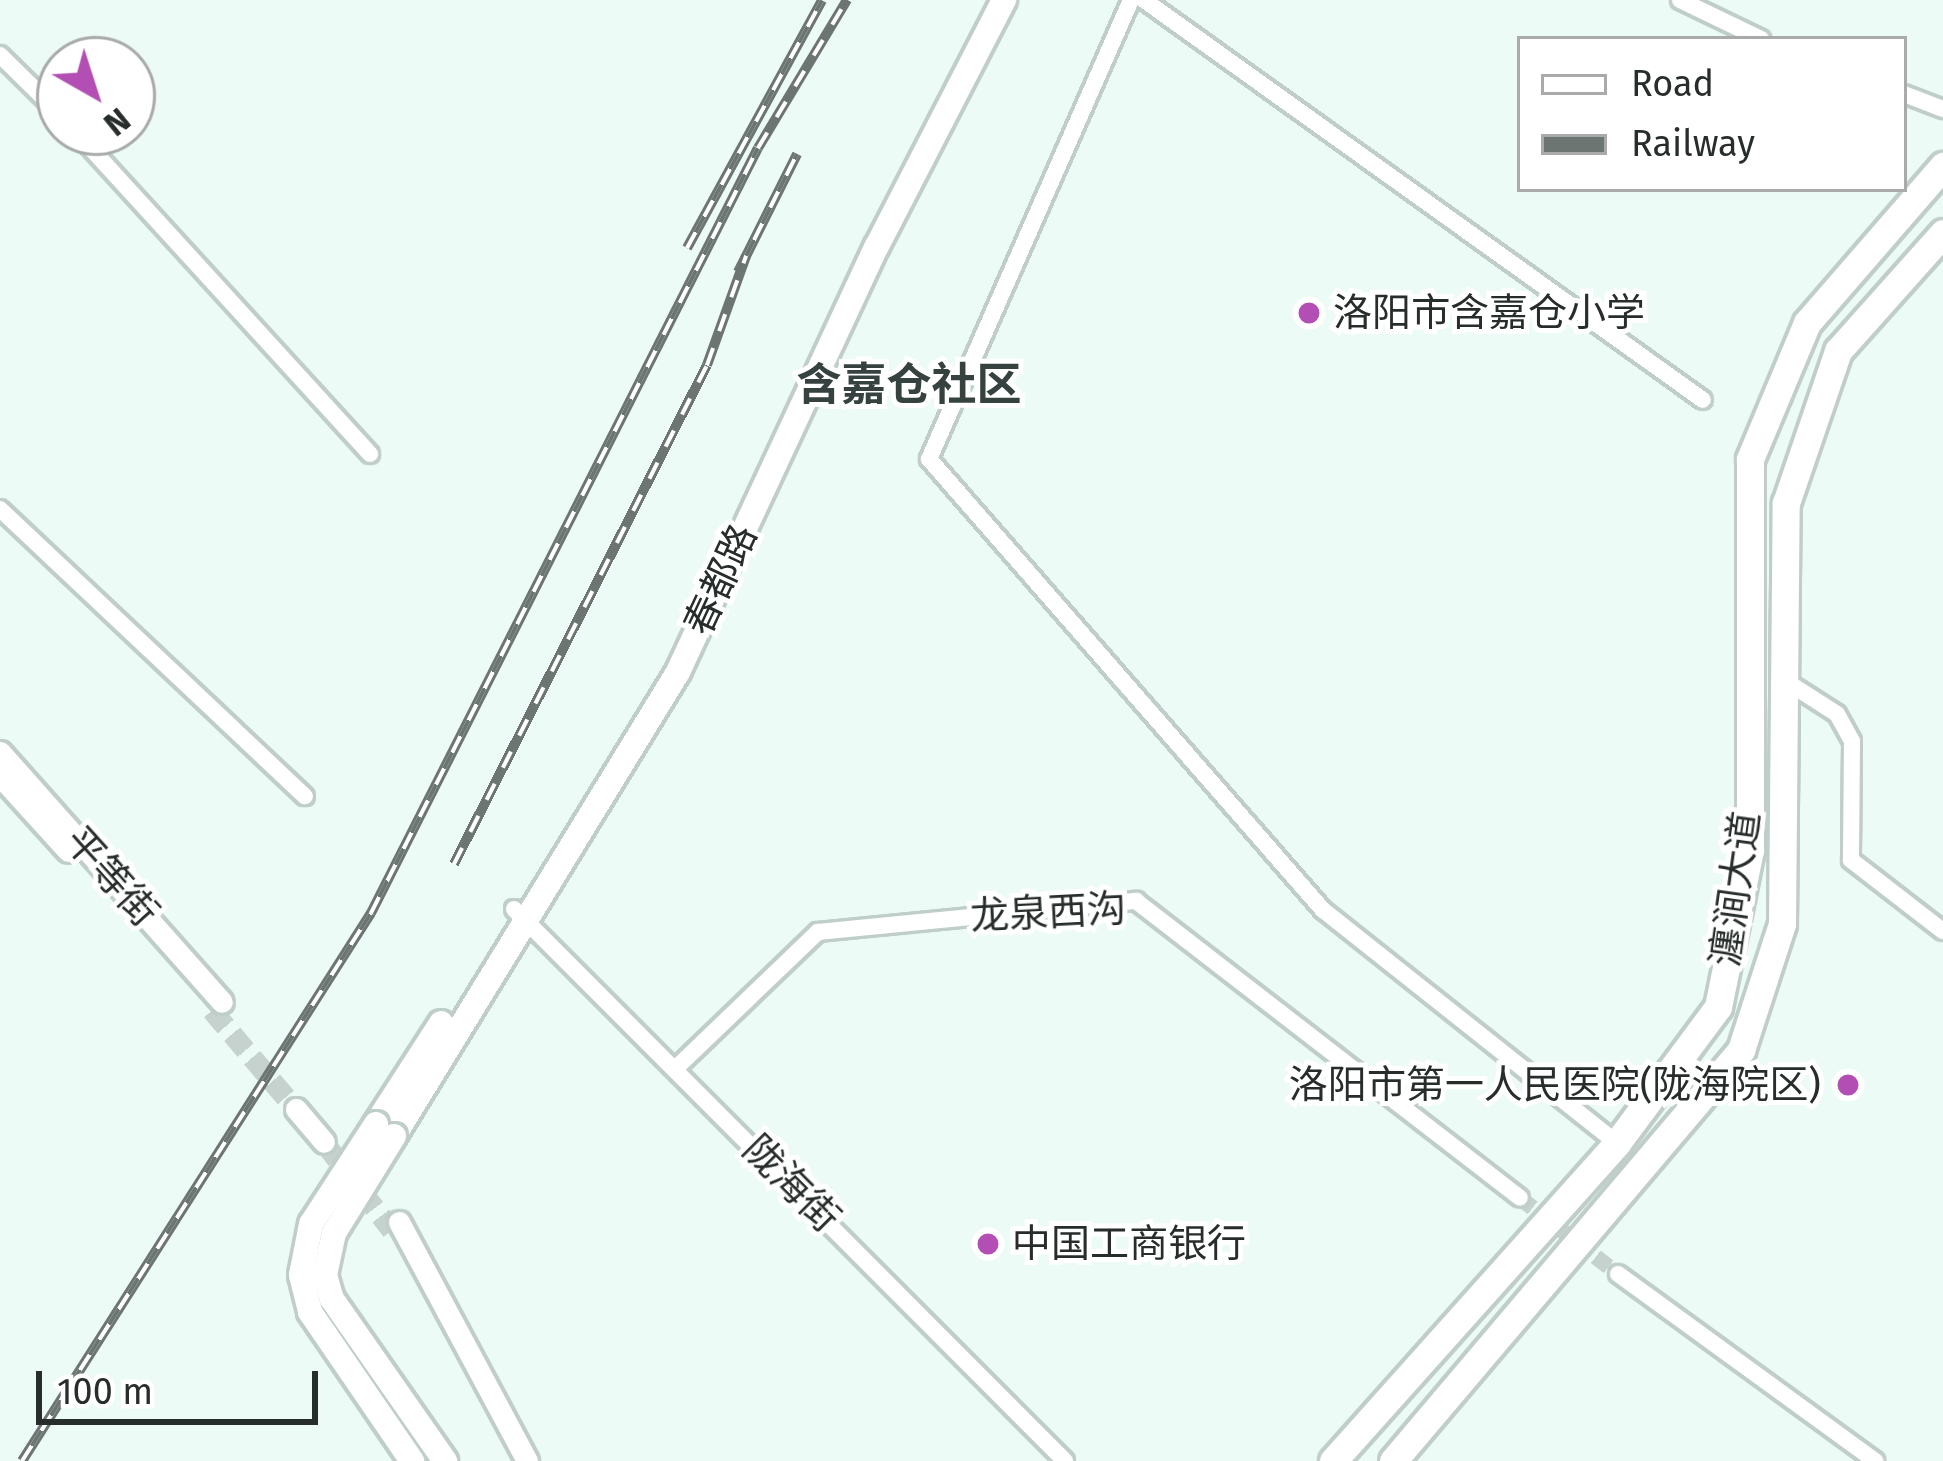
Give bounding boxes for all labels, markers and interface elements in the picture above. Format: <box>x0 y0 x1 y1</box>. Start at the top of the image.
north arrow <box>36 36 156 156</box>
legend <box>1517 36 1907 192</box>
text: Road <box>1631 62 1714 106</box>
text: N <box>96 99 138 144</box>
text: Railway <box>1631 122 1755 166</box>
place label: 洛阳市含嘉仓小学 <box>1333 290 1645 336</box>
marker: 洛阳市含嘉仓小学 <box>1296 300 1322 326</box>
district label: 含嘉仓社区 <box>797 359 1021 413</box>
street label: 春都路 <box>675 517 767 643</box>
street label: 瀍涧大道 <box>1702 809 1770 969</box>
street label: 平等街 <box>54 818 168 936</box>
street label: 龙泉西沟 <box>969 886 1127 940</box>
place label: 洛阳市第一人民医院(陇海院区) <box>1289 1062 1821 1108</box>
marker: 洛阳市第一人民医院(陇海院区) <box>1832 1069 1864 1101</box>
street label: 陇海街 <box>733 1126 849 1242</box>
place label: 中国工商银行 <box>1012 1221 1246 1267</box>
marker: 中国工商银行 <box>975 1231 1001 1257</box>
scale bar <box>42 1347 324 1421</box>
text: 100 m <box>57 1370 153 1414</box>

